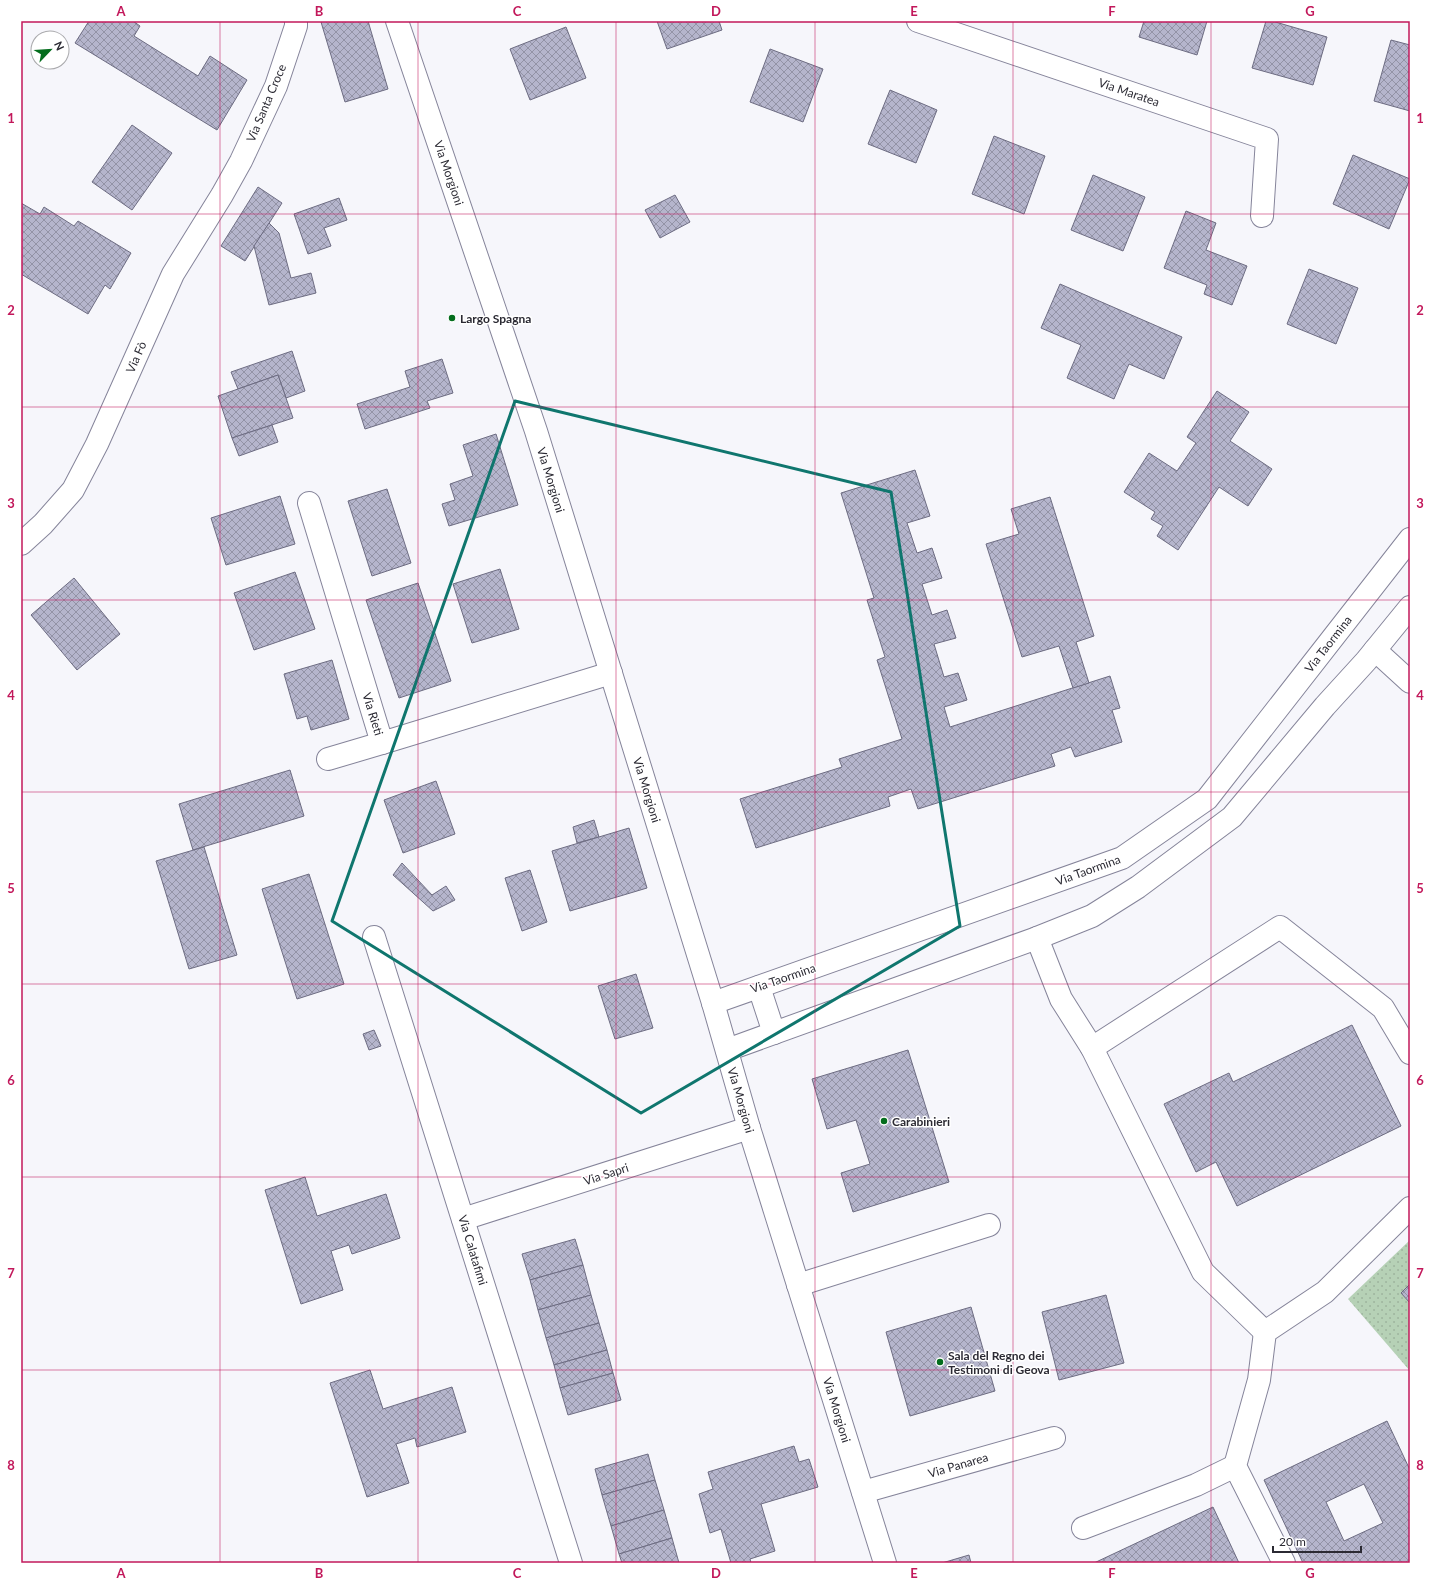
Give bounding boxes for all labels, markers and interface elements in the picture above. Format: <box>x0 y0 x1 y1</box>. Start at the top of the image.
text: A <box>115 3 126 19</box>
text: B <box>315 3 324 19</box>
text: C <box>513 3 522 19</box>
text: D <box>711 3 721 19</box>
text: E <box>910 3 918 19</box>
text: F <box>1108 3 1116 19</box>
text: G <box>1305 3 1315 19</box>
north arrow <box>30 30 70 70</box>
text: N <box>52 39 67 52</box>
street label: Via Santa Croce <box>243 62 289 144</box>
street label: Via Maratea <box>1096 75 1162 109</box>
text: 1 <box>7 110 15 126</box>
text: 1 <box>1416 110 1424 126</box>
street label: Via Morgioni <box>431 139 467 207</box>
text: 2 <box>7 302 15 318</box>
text: 2 <box>1416 302 1424 318</box>
place label: Largo Spagna <box>460 311 531 326</box>
marker: Largo Spagna <box>447 313 457 323</box>
street label: Via Fò <box>122 339 150 375</box>
street label: Via Morgioni <box>534 446 568 515</box>
text: 3 <box>7 495 15 511</box>
text: 3 <box>1416 495 1424 511</box>
street label: Via Taormina <box>1301 613 1355 675</box>
text: 4 <box>7 687 15 703</box>
text: 4 <box>1416 687 1424 703</box>
street label: Via Rieti <box>359 691 387 737</box>
street label: Via Morgioni <box>630 756 664 825</box>
street label: Via Taormina <box>1054 851 1123 889</box>
text: 5 <box>7 880 15 896</box>
text: 5 <box>1416 880 1424 896</box>
street label: Via Taormina <box>748 960 818 996</box>
street label: Via Morgioni <box>724 1065 758 1135</box>
text: 6 <box>7 1072 15 1088</box>
text: 6 <box>1416 1072 1424 1088</box>
place label: Carabinieri <box>892 1114 950 1129</box>
marker: Carabinieri <box>879 1116 889 1126</box>
street label: Via Sapri <box>582 1160 630 1188</box>
street label: Via Calatafimi <box>455 1213 491 1287</box>
text: 7 <box>7 1265 15 1281</box>
text: 7 <box>1416 1265 1424 1281</box>
place label: Sala del Regno dei Testimoni di Geova <box>948 1348 1050 1377</box>
marker: Sala del Regno dei Testimoni di Geova <box>935 1357 945 1367</box>
street label: Via Morgioni <box>820 1376 854 1445</box>
street label: Via Panarea <box>926 1449 990 1481</box>
text: 8 <box>7 1457 15 1473</box>
text: 8 <box>1416 1457 1424 1473</box>
scale bar <box>1273 1528 1361 1554</box>
text: 20 m <box>1279 1534 1306 1549</box>
text: A <box>115 1565 126 1581</box>
text: B <box>315 1565 324 1581</box>
text: C <box>513 1565 522 1581</box>
text: D <box>711 1565 721 1581</box>
text: E <box>910 1565 918 1581</box>
text: F <box>1108 1565 1116 1581</box>
text: G <box>1305 1565 1315 1581</box>

